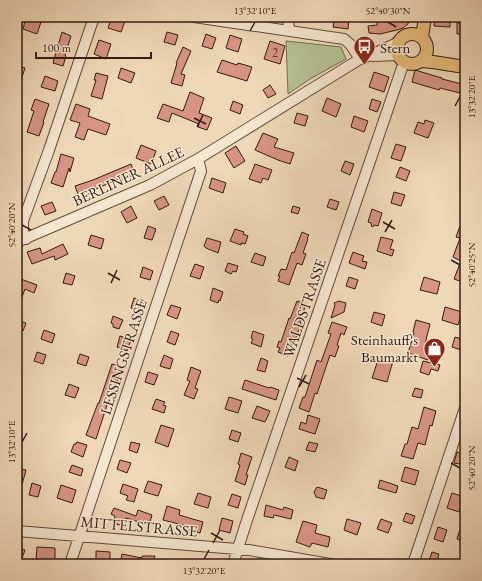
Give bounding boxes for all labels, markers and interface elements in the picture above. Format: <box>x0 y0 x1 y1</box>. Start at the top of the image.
text: 13°32'10"E <box>234 4 277 17</box>
text: 52°40'30"N <box>366 4 411 17</box>
scale bar <box>36 34 151 60</box>
bus stop icon: Stern <box>351 34 377 67</box>
place label: Stern <box>380 38 411 57</box>
text: 100 m <box>42 40 72 56</box>
house number: 2 <box>272 44 279 61</box>
text: 13°32'20"E <box>465 75 478 118</box>
street label: BERLINER ALLEE <box>69 142 187 210</box>
text: 52°40'20"N <box>5 202 18 247</box>
text: 52°40'25"N <box>465 242 478 287</box>
street label: WALDSTRASSE <box>278 256 330 360</box>
street label: LESSINGSTRASSE <box>95 296 151 417</box>
place label: Steinhauff's Baumarkt <box>351 330 418 366</box>
shop icon: Steinhauff's Baumarkt <box>421 335 447 368</box>
text: 13°32'10"E <box>5 420 18 463</box>
text: 52°40'20"N <box>465 445 478 490</box>
street label: MITTELSTRASSE <box>80 511 199 541</box>
text: 13°32'20"E <box>183 564 226 577</box>

